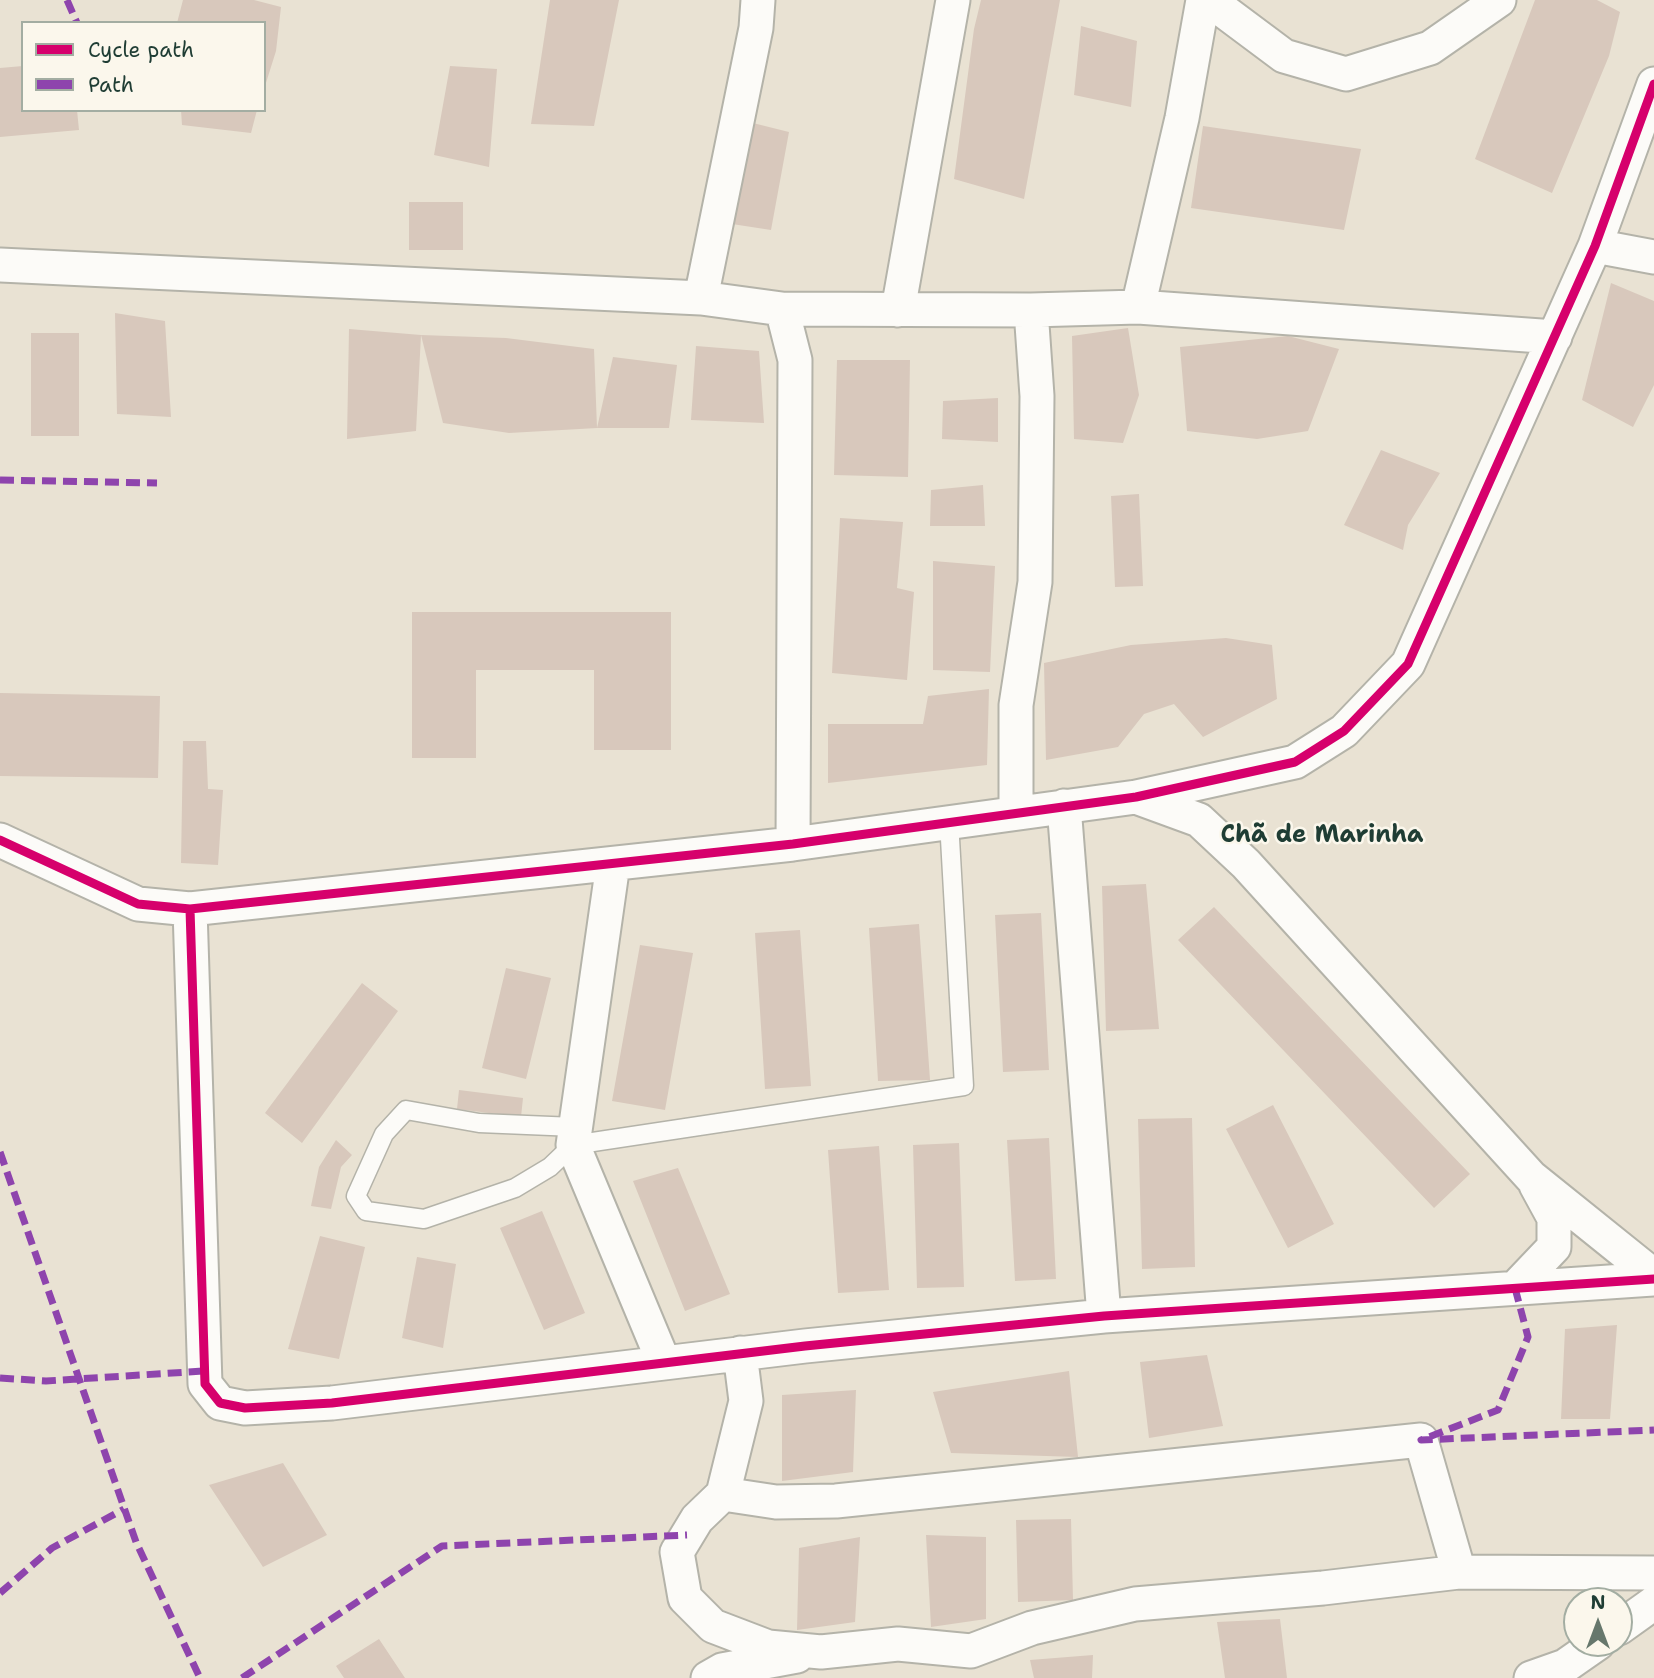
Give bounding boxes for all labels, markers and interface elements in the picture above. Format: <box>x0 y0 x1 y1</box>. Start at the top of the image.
legend <box>21 21 266 112</box>
text: Cycle path <box>88 36 194 64</box>
text: Path <box>88 71 134 99</box>
district label: Chã de Marinha <box>1221 822 1423 850</box>
north arrow <box>1563 1587 1633 1657</box>
text: N <box>1590 1590 1606 1615</box>

